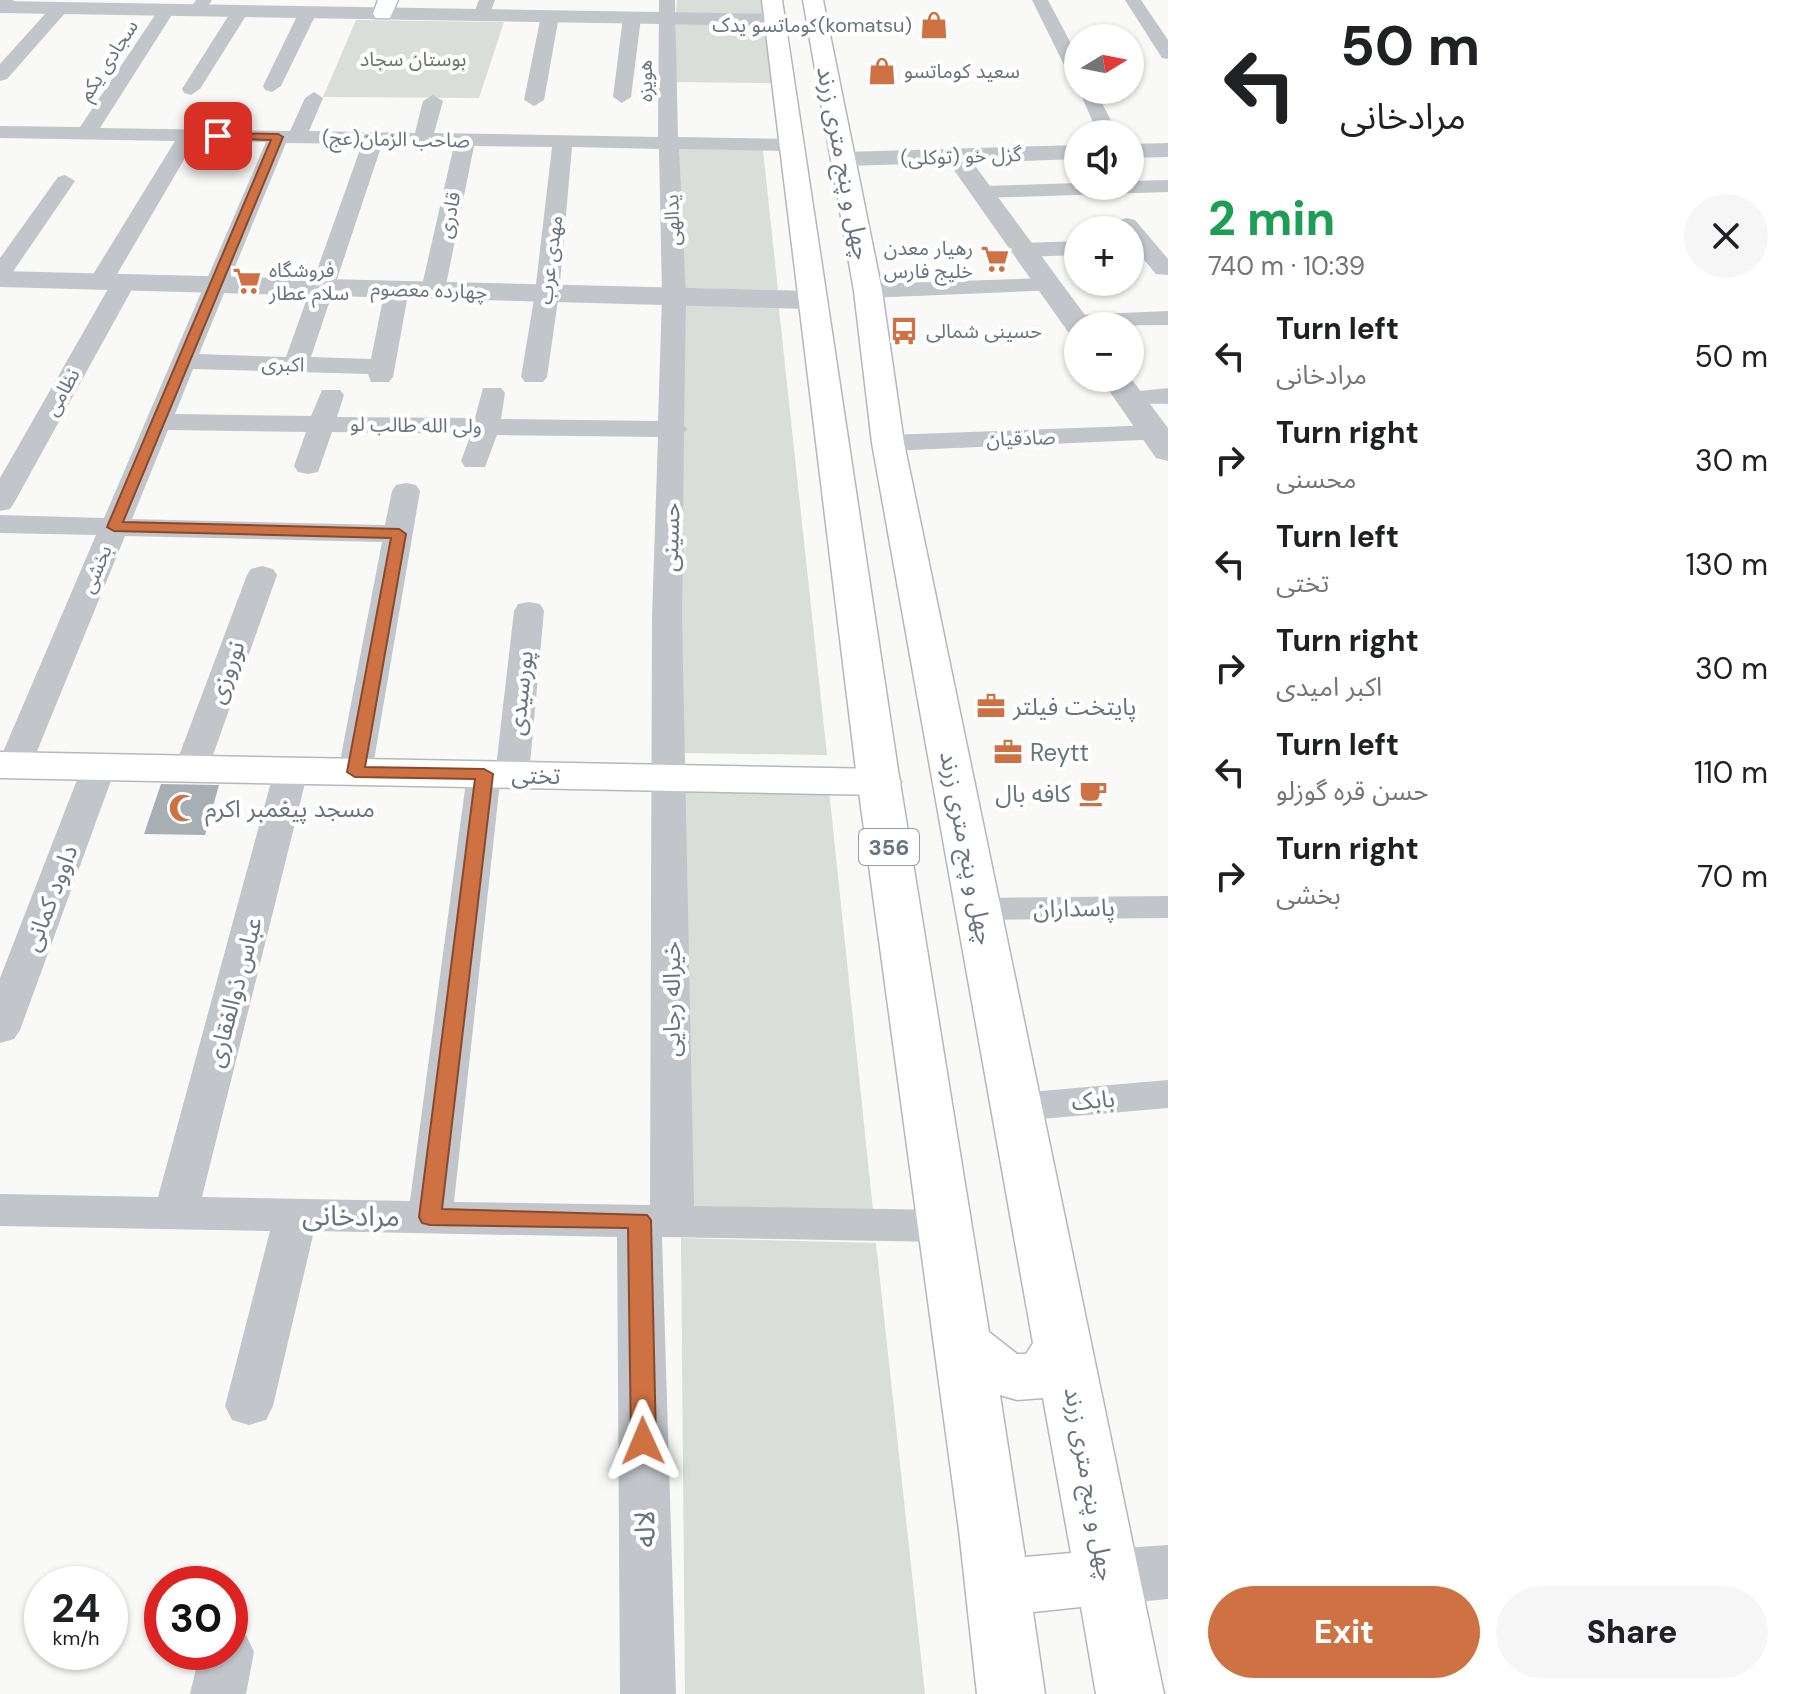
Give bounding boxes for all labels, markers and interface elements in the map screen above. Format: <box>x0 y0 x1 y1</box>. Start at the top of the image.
text: 50 m <box>1340 9 1480 82</box>
shop icon: کوماتسو یدک(komatsu) <box>919 10 949 40</box>
place label: کوماتسو یدک(komatsu) <box>712 12 912 38</box>
street label: سجادی یکم <box>72 14 146 107</box>
north arrow <box>1064 24 1144 104</box>
map controls <box>1064 24 1144 392</box>
icon: left <box>1208 32 1312 136</box>
park label: بوستان سجاد <box>360 46 466 72</box>
shop icon: سعید کوماتسو <box>867 56 897 86</box>
place label: سعید کوماتسو <box>904 58 1020 84</box>
street label: هویزه <box>632 60 658 102</box>
street label: چهل و پنج متری زرند <box>808 64 878 263</box>
text: مرادخانی <box>1340 93 1466 140</box>
pin <box>184 102 252 170</box>
icon: arrive <box>196 114 240 158</box>
button: sound <box>1064 120 1144 200</box>
street label: صاحب الزمان(عج) <box>322 125 470 155</box>
street label: گزل خو (توکلی) <box>900 141 1023 171</box>
text: 2 min <box>1208 187 1335 250</box>
street label: قادری <box>431 189 467 241</box>
street label: یدالهی <box>658 194 686 246</box>
button: close <box>1684 194 1768 278</box>
street label: مهدی عرب <box>532 214 568 306</box>
button: + <box>1064 216 1144 296</box>
place label: رهیار معدن خلیج فارس <box>884 235 973 286</box>
supermarket icon: رهیار معدن خلیج فارس <box>980 244 1010 274</box>
text: 740 m · 10:39 <box>1208 249 1365 283</box>
place label: فروشگاه سلام عطار <box>268 257 349 308</box>
supermarket icon: فروشگاه سلام عطار <box>232 266 262 296</box>
street label: چهارده معصوم <box>370 275 488 307</box>
text: Turn left <box>1276 309 1399 348</box>
button: − <box>1064 312 1144 392</box>
bus stop icon: حسینی شمالی <box>889 316 919 346</box>
place label: حسینی شمالی <box>926 318 1042 344</box>
icon: left <box>1208 334 1252 378</box>
text: 50 m <box>1694 337 1768 376</box>
street label: اکبری <box>261 350 305 378</box>
text: مرادخانی <box>1276 358 1367 392</box>
street label: نظامی <box>38 364 86 420</box>
street label: ولی الله طالب لو <box>350 411 482 439</box>
text: Turn right <box>1276 413 1419 452</box>
street label: صادقیان <box>986 424 1056 452</box>
icon: right <box>1208 438 1252 482</box>
text: 30 m <box>1695 441 1768 480</box>
text: محسنی <box>1276 462 1356 496</box>
street label: حسینی <box>653 502 687 572</box>
text: Turn left <box>1276 517 1399 556</box>
street label: بخشی <box>74 541 118 597</box>
icon: left <box>1208 542 1252 586</box>
text: 130 m <box>1686 545 1768 584</box>
text: تختی <box>1276 566 1329 600</box>
text: Turn right <box>1276 621 1419 660</box>
street label: نوروزی <box>200 636 252 708</box>
icon: right <box>1208 646 1252 690</box>
street label: پورسیدی <box>500 649 540 737</box>
text: 30 m <box>1695 649 1768 688</box>
text: اکبر امیدی <box>1276 670 1382 704</box>
office icon: پایتخت فیلتر <box>976 691 1006 721</box>
place label: پایتخت فیلتر <box>1012 691 1137 722</box>
text: Turn left <box>1276 725 1399 764</box>
office icon: Reytt <box>993 737 1023 767</box>
place label: Reytt <box>1030 737 1089 768</box>
street label: چهل و پنج متری زرند <box>931 749 1001 948</box>
icon: left <box>1208 750 1252 794</box>
text: 110 m <box>1694 753 1768 792</box>
street label: تختی <box>511 759 561 791</box>
text: حسن قره گوزلو <box>1276 774 1429 808</box>
place label: کافه بال <box>995 778 1072 809</box>
cafe icon: کافه بال <box>1078 778 1108 808</box>
mosque icon: مسجد پیغمبر اکرم <box>168 793 198 823</box>
place label: مسجد پیغمبر اکرم <box>205 793 375 827</box>
road number: 356 <box>859 829 919 865</box>
text: Turn right <box>1276 829 1419 868</box>
street label: داوود کمانی <box>16 840 84 956</box>
icon: right <box>1208 854 1252 898</box>
text: 70 m <box>1697 857 1768 896</box>
text: بخشی <box>1276 878 1341 912</box>
street label: پاسداران <box>1033 892 1115 924</box>
street label: عباس ذوالفقاری <box>199 913 269 1071</box>
street label: خیراله رجایی <box>656 941 687 1057</box>
street label: بابک <box>1070 1083 1116 1117</box>
street label: مرادخانی <box>302 1197 400 1235</box>
street label: چهل و پنج متری زرند <box>1056 1385 1122 1584</box>
position arrow <box>601 1399 685 1483</box>
street label: لاله <box>626 1510 664 1548</box>
speed limit sign: 30 <box>144 1566 248 1670</box>
text: 24 <box>52 1582 100 1634</box>
button: Exit <box>1208 1586 1480 1678</box>
button: Share <box>1496 1586 1768 1678</box>
text: km/h <box>52 1625 100 1651</box>

